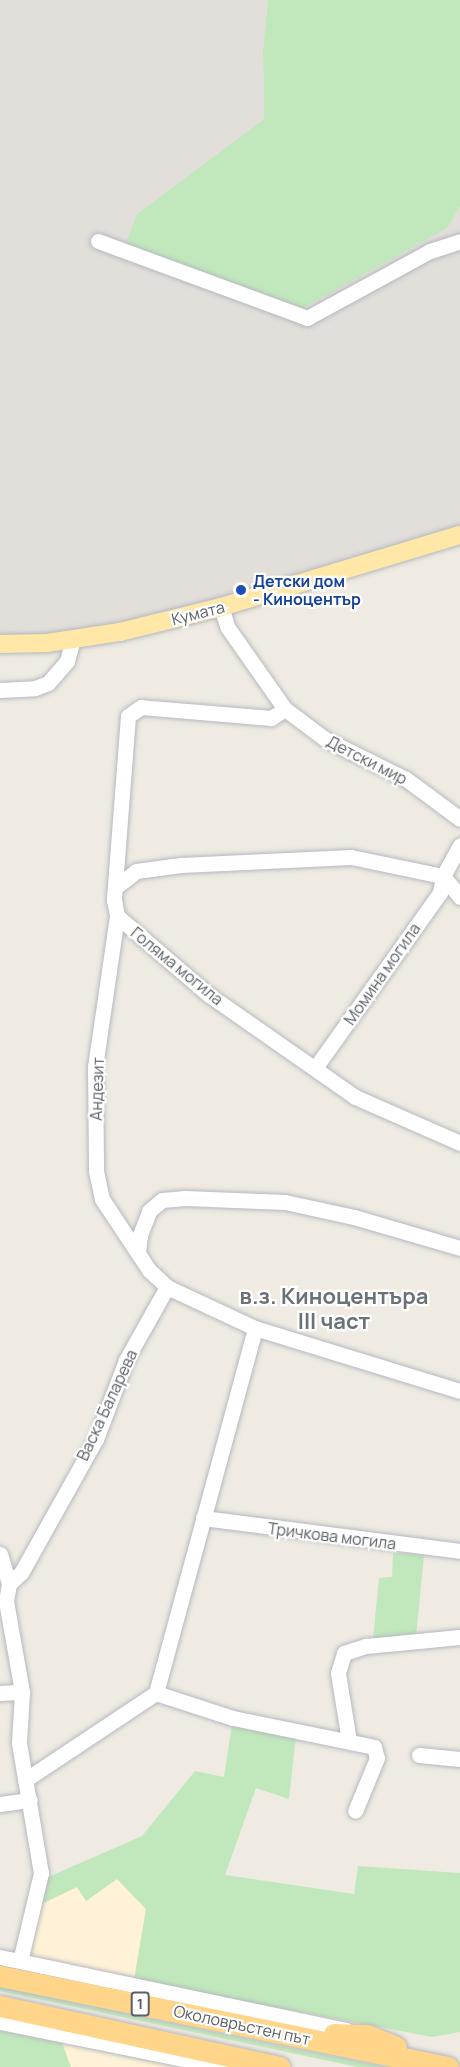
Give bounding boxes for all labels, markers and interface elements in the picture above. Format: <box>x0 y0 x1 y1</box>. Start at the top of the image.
place label: Детски дом - Киноцентър <box>253 571 361 609</box>
marker: Детски дом - Киноцентър <box>234 583 248 597</box>
street label: Кумата <box>170 597 226 629</box>
street label: Детски мир <box>324 732 410 788</box>
street label: Момина могила <box>340 919 424 1029</box>
street label: Голяма могила <box>127 923 227 1009</box>
street label: Андезит <box>86 1057 108 1121</box>
district label: в.з. Киноцентъра ІІІ част <box>240 1283 428 1334</box>
street label: Васка Баларева <box>73 1346 141 1464</box>
street label: Тричкова могила <box>267 1519 397 1553</box>
road number: 1 <box>130 1992 150 2016</box>
street label: Околовръстен път <box>172 2001 312 2049</box>

